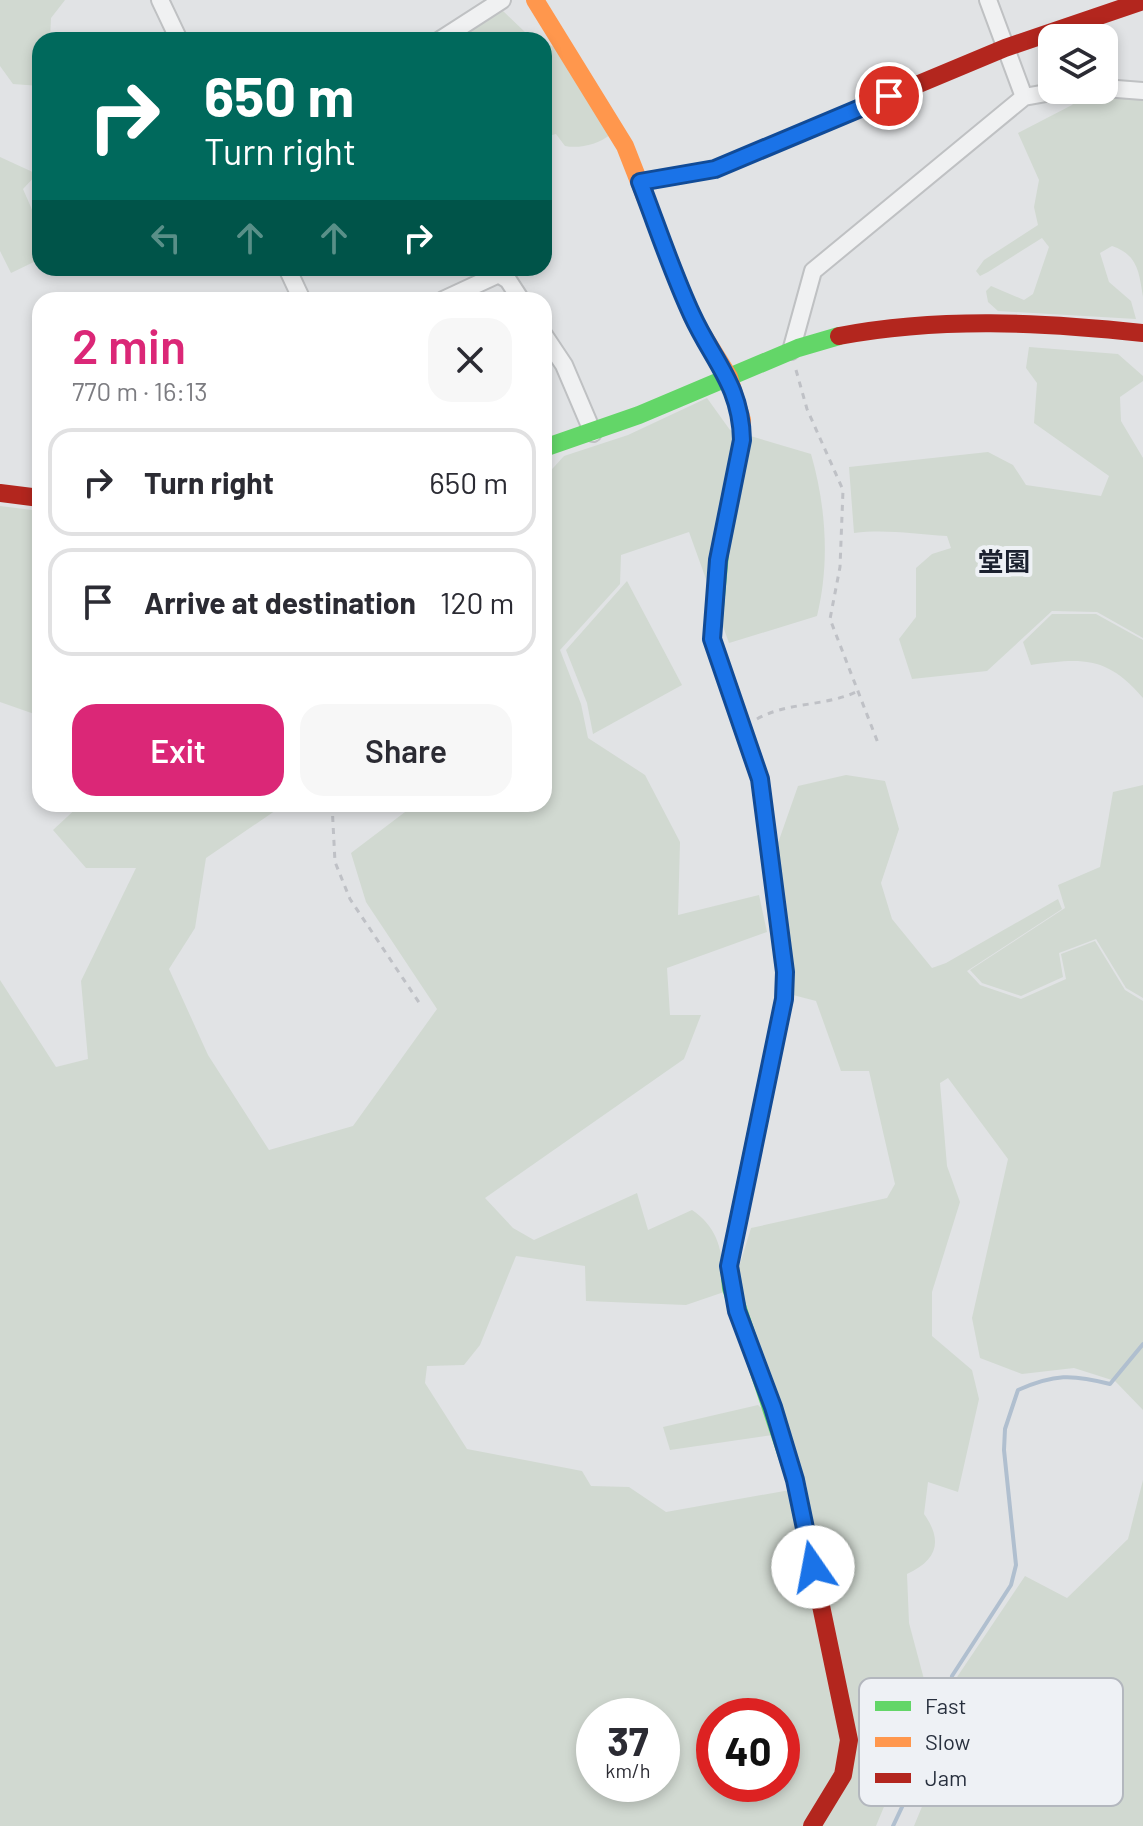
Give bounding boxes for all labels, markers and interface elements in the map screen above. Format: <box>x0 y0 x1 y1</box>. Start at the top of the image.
map controls <box>1038 24 1118 104</box>
button: layers <box>1038 24 1118 104</box>
text: 650 m <box>204 61 354 128</box>
pin <box>855 62 923 130</box>
icon: right <box>72 64 176 168</box>
icon: arrive <box>867 74 911 118</box>
text: Turn right <box>204 129 356 172</box>
icon: left <box>144 216 188 260</box>
icon: ahead <box>228 216 272 260</box>
icon: ahead <box>312 216 356 260</box>
icon: right <box>396 216 440 260</box>
text: 2 min <box>72 316 186 374</box>
button: close <box>428 318 512 402</box>
text: 770 m · 16:13 <box>72 375 208 406</box>
icon: right <box>76 460 120 504</box>
text: Turn right <box>144 464 274 500</box>
text: 650 m <box>429 464 508 500</box>
district label: 堂園 <box>978 545 1030 576</box>
icon: arrive <box>76 580 120 624</box>
text: Arrive at destination <box>144 584 416 620</box>
text: 120 m <box>440 584 514 620</box>
button: Exit <box>72 704 284 796</box>
button: Share <box>300 704 512 796</box>
position arrow <box>771 1525 855 1609</box>
legend <box>859 1678 1123 1806</box>
text: Fast <box>925 1692 967 1718</box>
speed limit sign: 40 <box>696 1698 800 1802</box>
text: 37 <box>607 1716 649 1764</box>
text: Slow <box>925 1728 970 1754</box>
text: km/h <box>605 1758 651 1782</box>
text: Jam <box>925 1764 967 1790</box>

